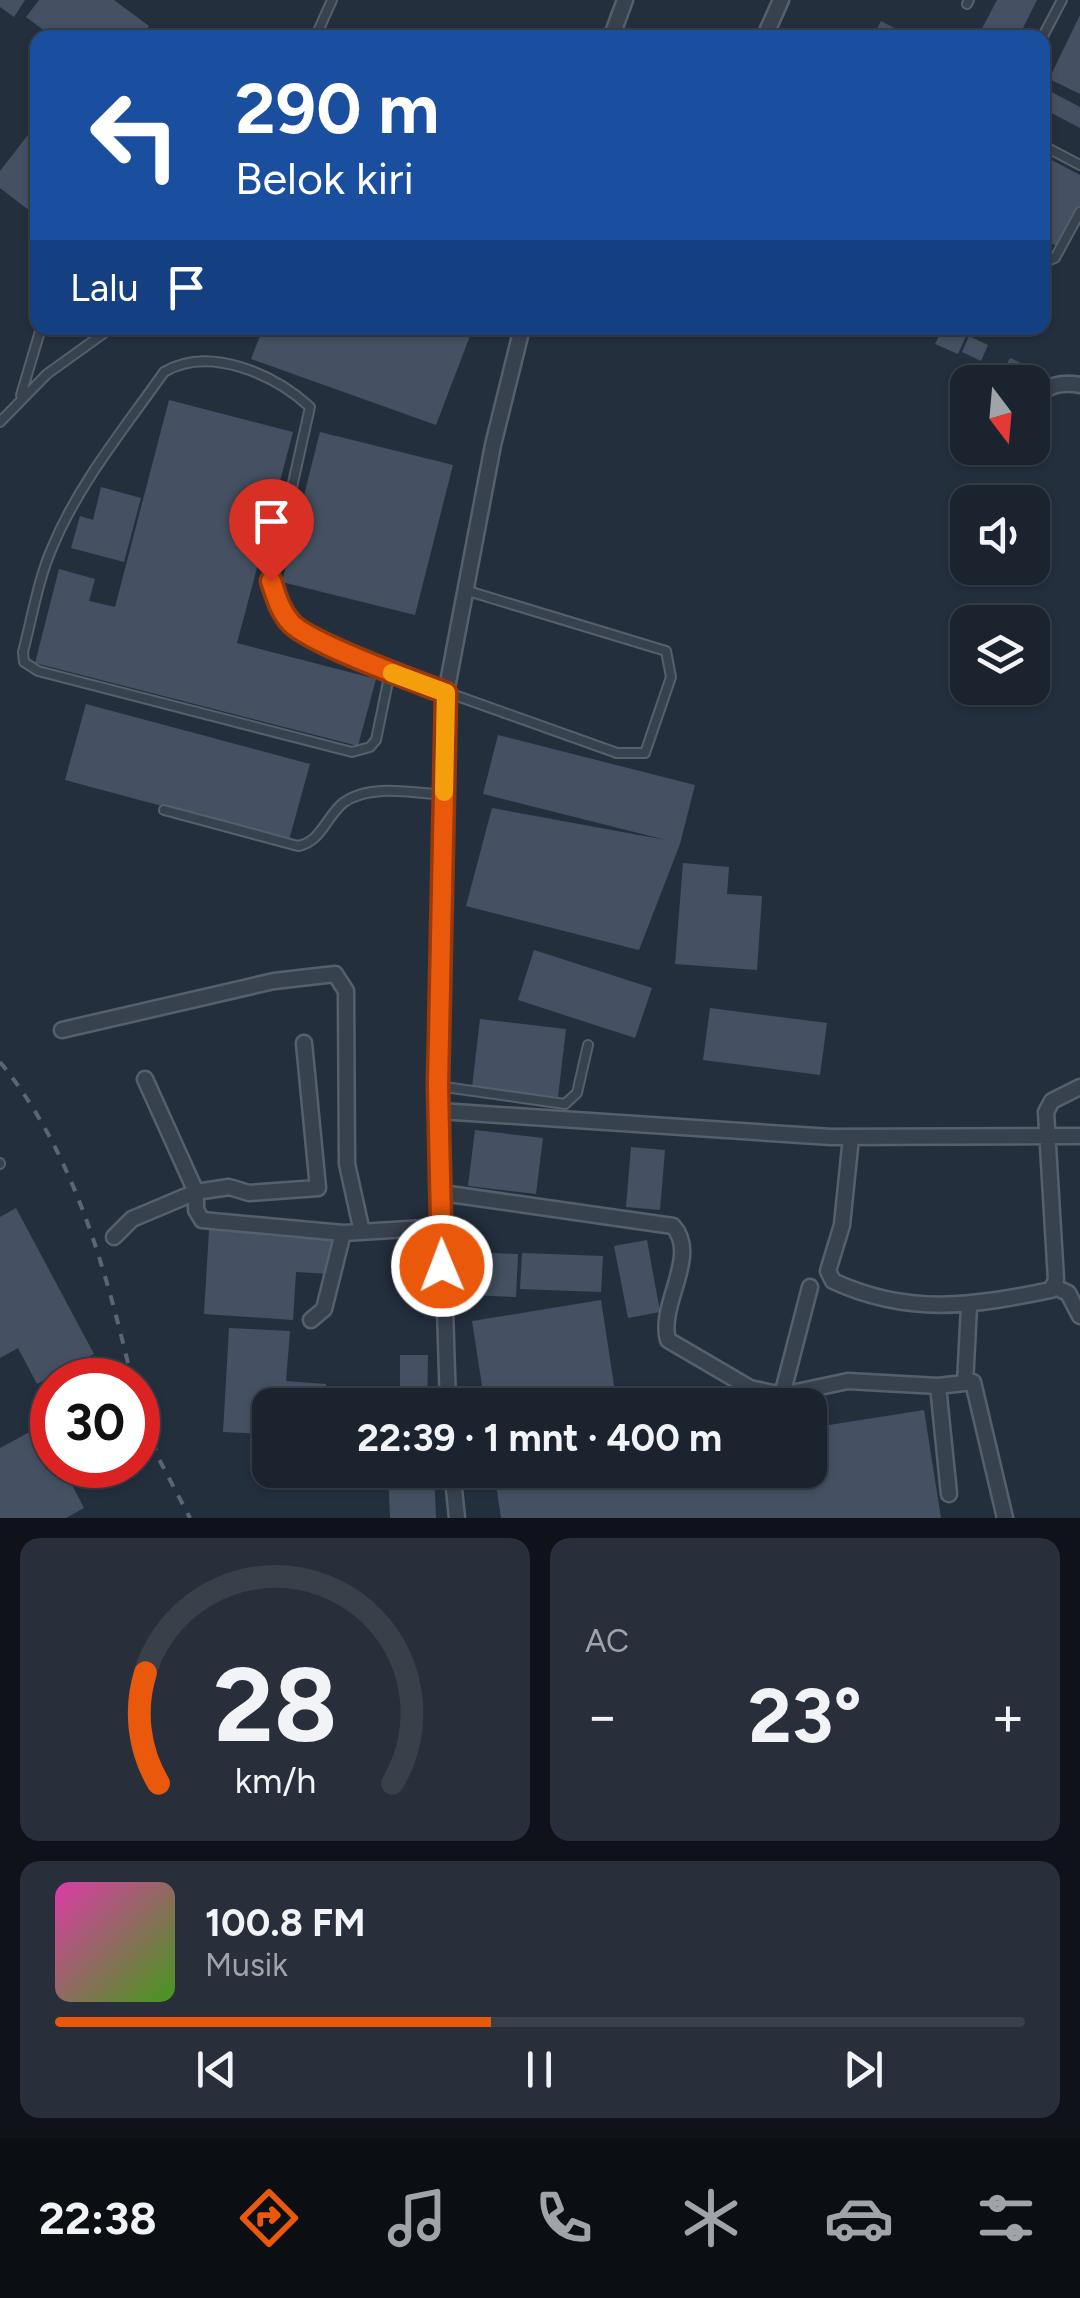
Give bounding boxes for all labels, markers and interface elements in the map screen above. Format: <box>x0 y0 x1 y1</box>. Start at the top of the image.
text: 290 m <box>235 66 439 151</box>
icon: left <box>70 70 200 200</box>
text: Belok kiri <box>235 151 414 205</box>
icon: arrive <box>159 260 214 315</box>
text: Lalu <box>70 265 139 311</box>
north arrow <box>950 365 1050 465</box>
map controls <box>950 365 1050 705</box>
pin <box>229 479 314 582</box>
button: sound <box>950 485 1050 585</box>
icon: arrive <box>244 494 299 549</box>
button: layers <box>950 605 1050 705</box>
position arrow <box>390 1214 494 1318</box>
speed limit sign: 30 <box>30 1358 160 1488</box>
text: 22:39 · 1 mnt · 400 m <box>357 1415 722 1461</box>
text: AC <box>585 1622 629 1660</box>
text: 28 <box>213 1642 337 1767</box>
text: 23° <box>748 1671 862 1761</box>
text: − <box>585 1683 619 1749</box>
text: + <box>991 1683 1025 1749</box>
text: km/h <box>234 1759 316 1802</box>
text: 100.8 FM <box>205 1900 366 1946</box>
text: Musik <box>205 1946 288 1984</box>
icon: previous <box>189 2042 244 2097</box>
icon: pause <box>512 2042 567 2097</box>
icon: next <box>836 2042 891 2097</box>
icon: directions <box>234 2183 304 2253</box>
icon: music <box>382 2183 452 2253</box>
icon: phone <box>529 2183 599 2253</box>
icon: climate <box>676 2183 746 2253</box>
icon: car <box>824 2183 894 2253</box>
icon: filters <box>971 2183 1041 2253</box>
text: 22:38 <box>39 2191 157 2245</box>

